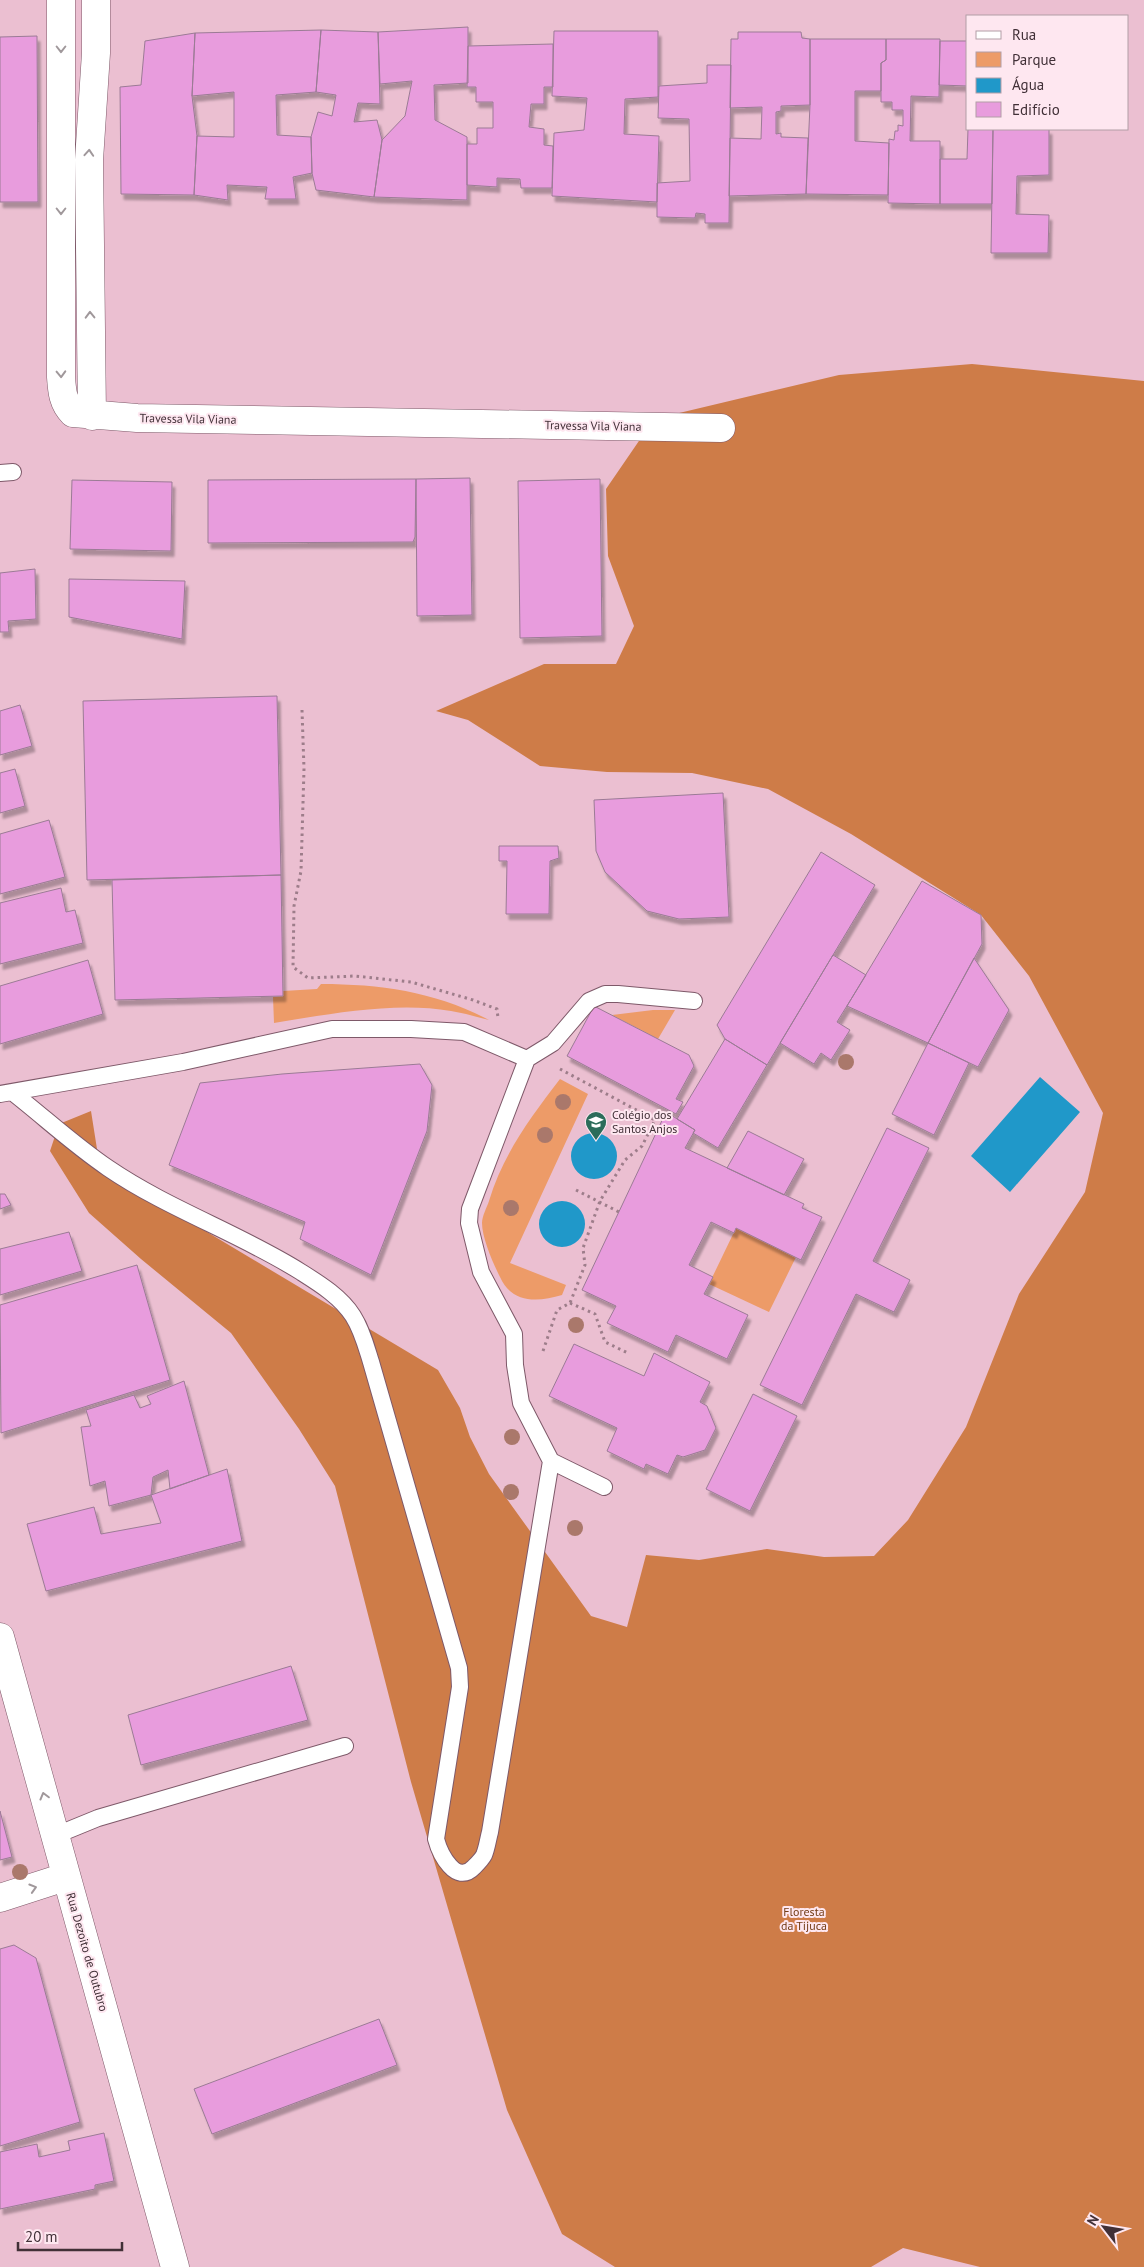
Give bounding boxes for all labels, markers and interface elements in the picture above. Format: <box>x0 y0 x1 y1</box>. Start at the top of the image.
legend <box>966 15 1129 130</box>
text: Rua <box>1012 25 1036 44</box>
one-way arrow <box>56 45 66 53</box>
text: Parque <box>1012 50 1056 69</box>
text: Água <box>1012 75 1044 94</box>
text: Edifício <box>1012 100 1060 119</box>
one-way arrow <box>84 148 95 156</box>
one-way arrow <box>56 208 66 215</box>
one-way arrow <box>84 311 95 319</box>
one-way arrow <box>56 370 66 378</box>
street label: Travessa Vila Viana <box>139 410 237 427</box>
street label: Travessa Vila Viana <box>544 417 642 434</box>
place label: Colégio dos Santos Anjos <box>612 1107 677 1136</box>
school or university icon: Colégio dos Santos Anjos <box>584 1110 608 1141</box>
one-way arrow <box>39 1793 49 1801</box>
one-way arrow <box>28 1883 36 1893</box>
street label: Rua Dezoito de Outubro <box>63 1891 112 2013</box>
park label: Floresta da Tijuca <box>781 1904 827 1933</box>
north arrow <box>1079 2202 1129 2252</box>
text: N <box>1083 2212 1103 2229</box>
scale bar <box>18 2220 121 2252</box>
text: 20 m <box>25 2227 58 2246</box>

